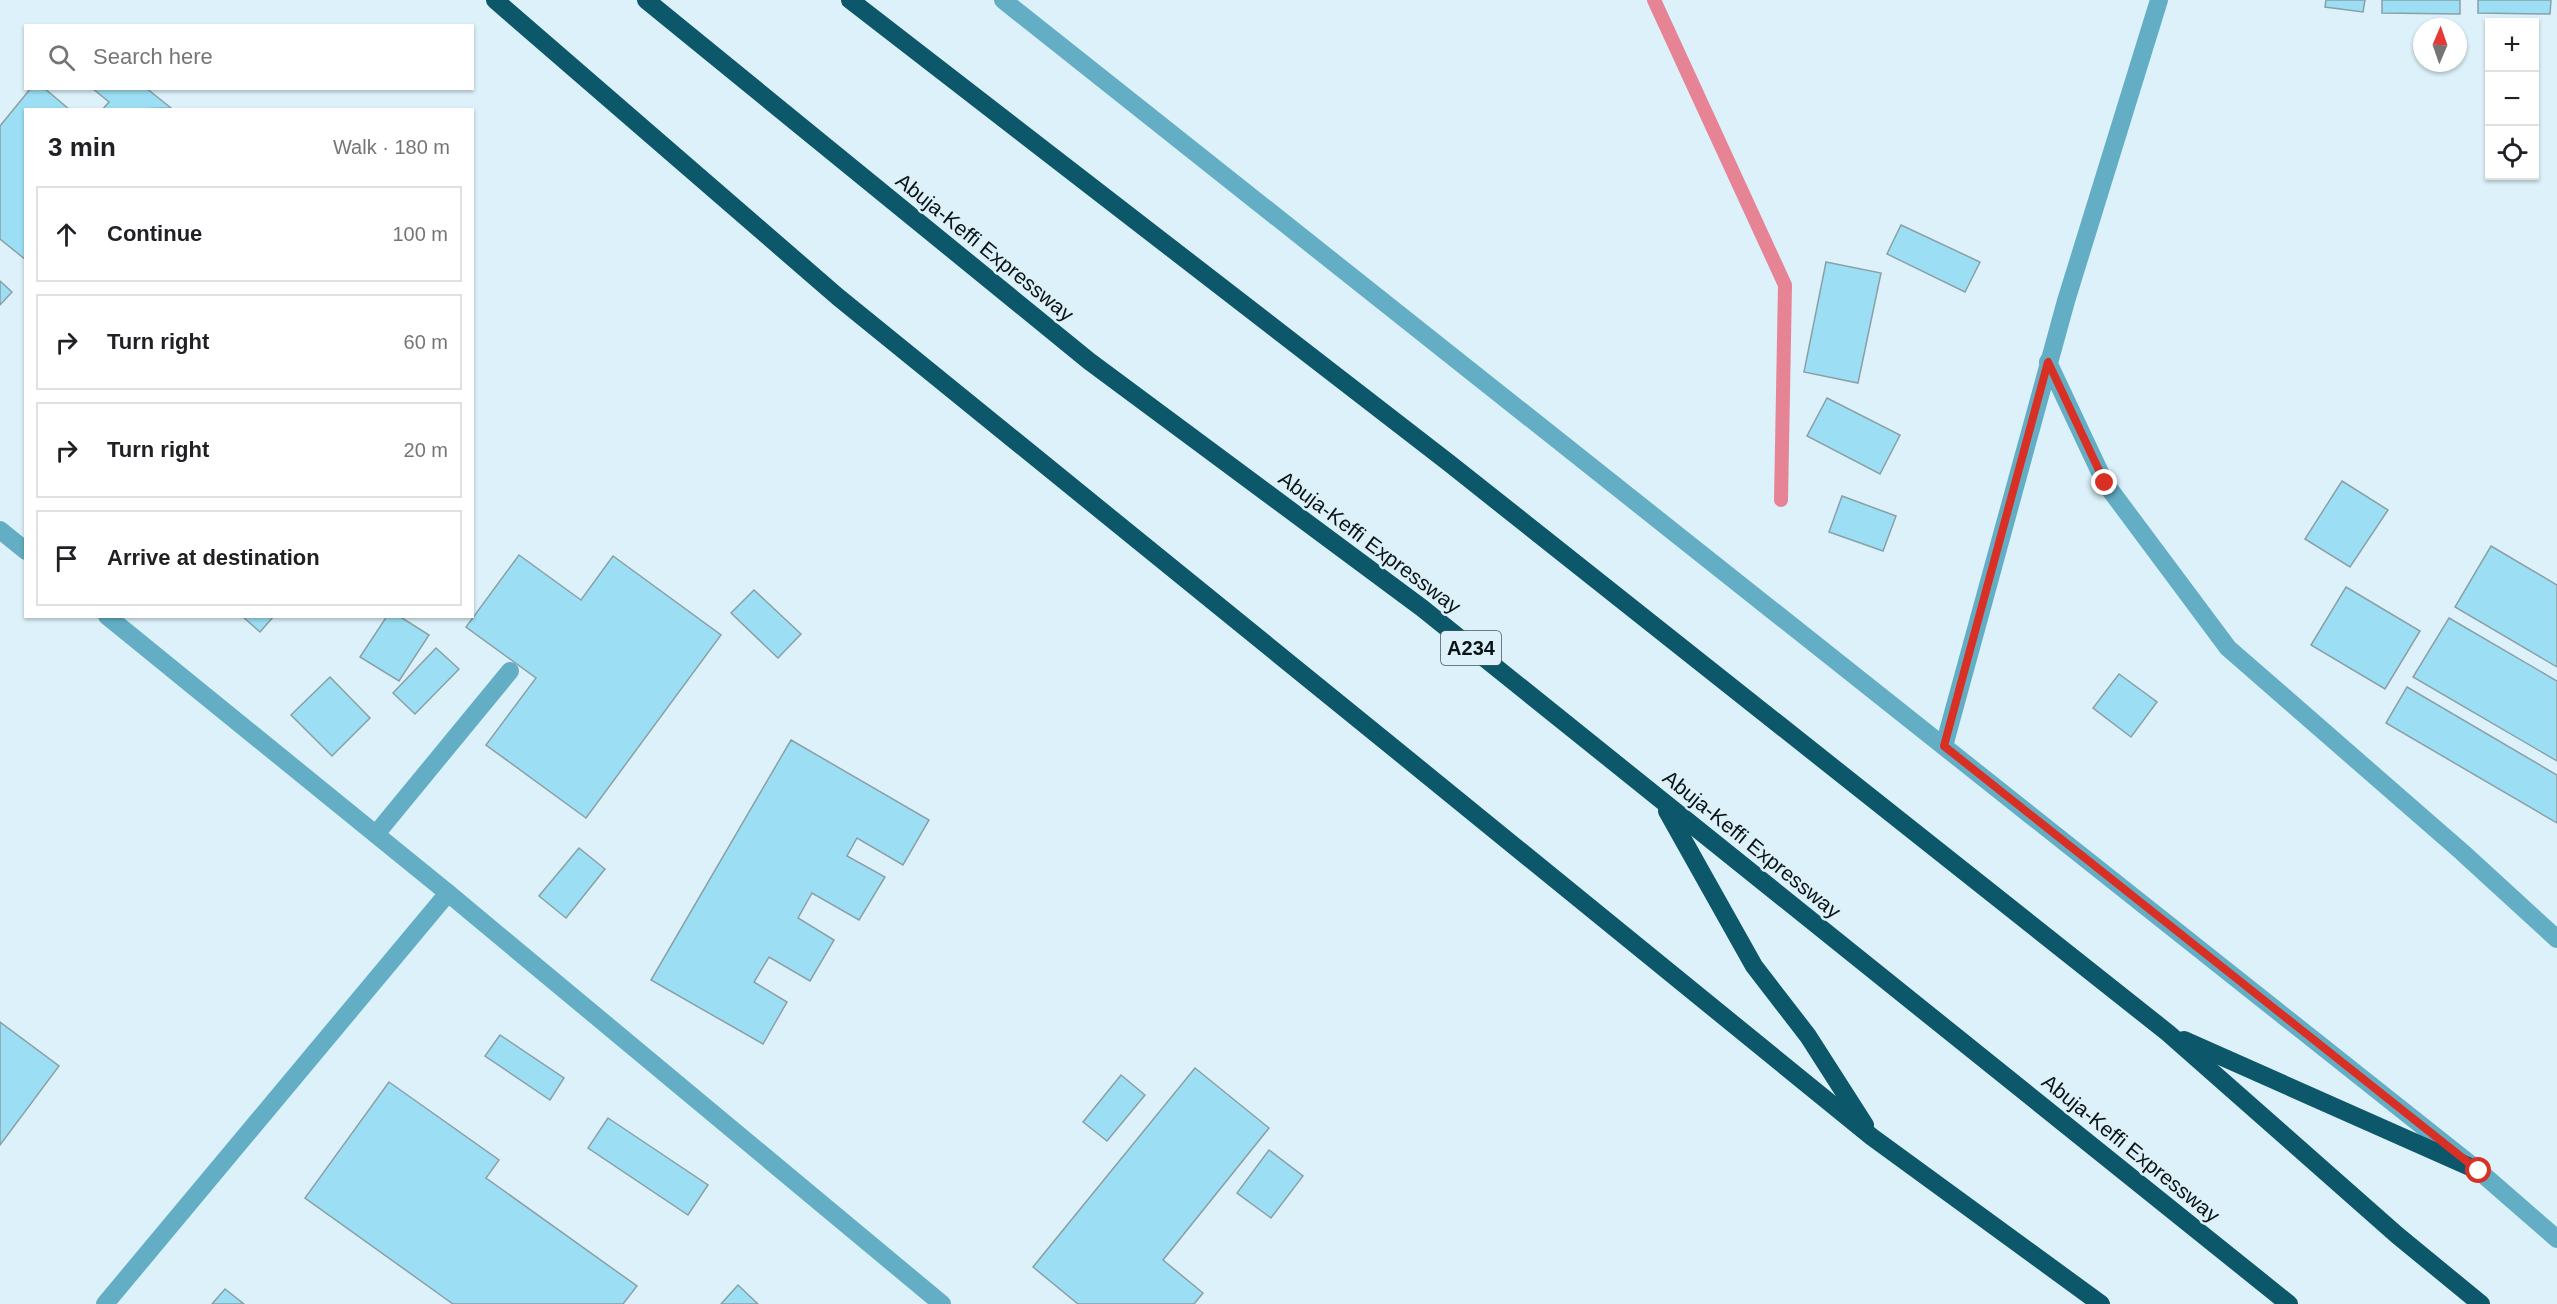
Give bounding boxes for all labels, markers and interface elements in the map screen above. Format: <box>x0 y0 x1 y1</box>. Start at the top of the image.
north arrow <box>2413 18 2467 72</box>
map controls <box>2485 18 2539 180</box>
button: + <box>2485 18 2539 72</box>
search box <box>24 24 474 90</box>
icon: search <box>45 41 78 74</box>
text: Search here <box>93 44 213 69</box>
button: − <box>2485 72 2539 126</box>
button: locate <box>2485 126 2539 180</box>
text: 3 min <box>48 132 116 162</box>
text: Walk · 180 m <box>333 136 450 158</box>
street label: Abuja-Keffi Expressway <box>892 168 1079 326</box>
icon: ahead <box>50 218 83 251</box>
text: Continue <box>107 221 202 246</box>
text: 100 m <box>392 223 448 245</box>
icon: right <box>50 326 83 359</box>
text: Turn right <box>107 329 209 354</box>
text: 60 m <box>404 331 448 353</box>
icon: right <box>50 434 83 467</box>
text: Turn right <box>107 437 209 462</box>
text: 20 m <box>404 439 448 461</box>
street label: Abuja-Keffi Expressway <box>1275 466 1466 618</box>
route end <box>2091 469 2117 495</box>
icon: arrive <box>50 542 83 575</box>
text: Arrive at destination <box>107 545 320 570</box>
road number: A234 <box>1441 631 1501 665</box>
street label: Abuja-Keffi Expressway <box>1659 765 1846 923</box>
street label: Abuja-Keffi Expressway <box>2038 1069 2225 1227</box>
route start <box>2465 1157 2491 1183</box>

